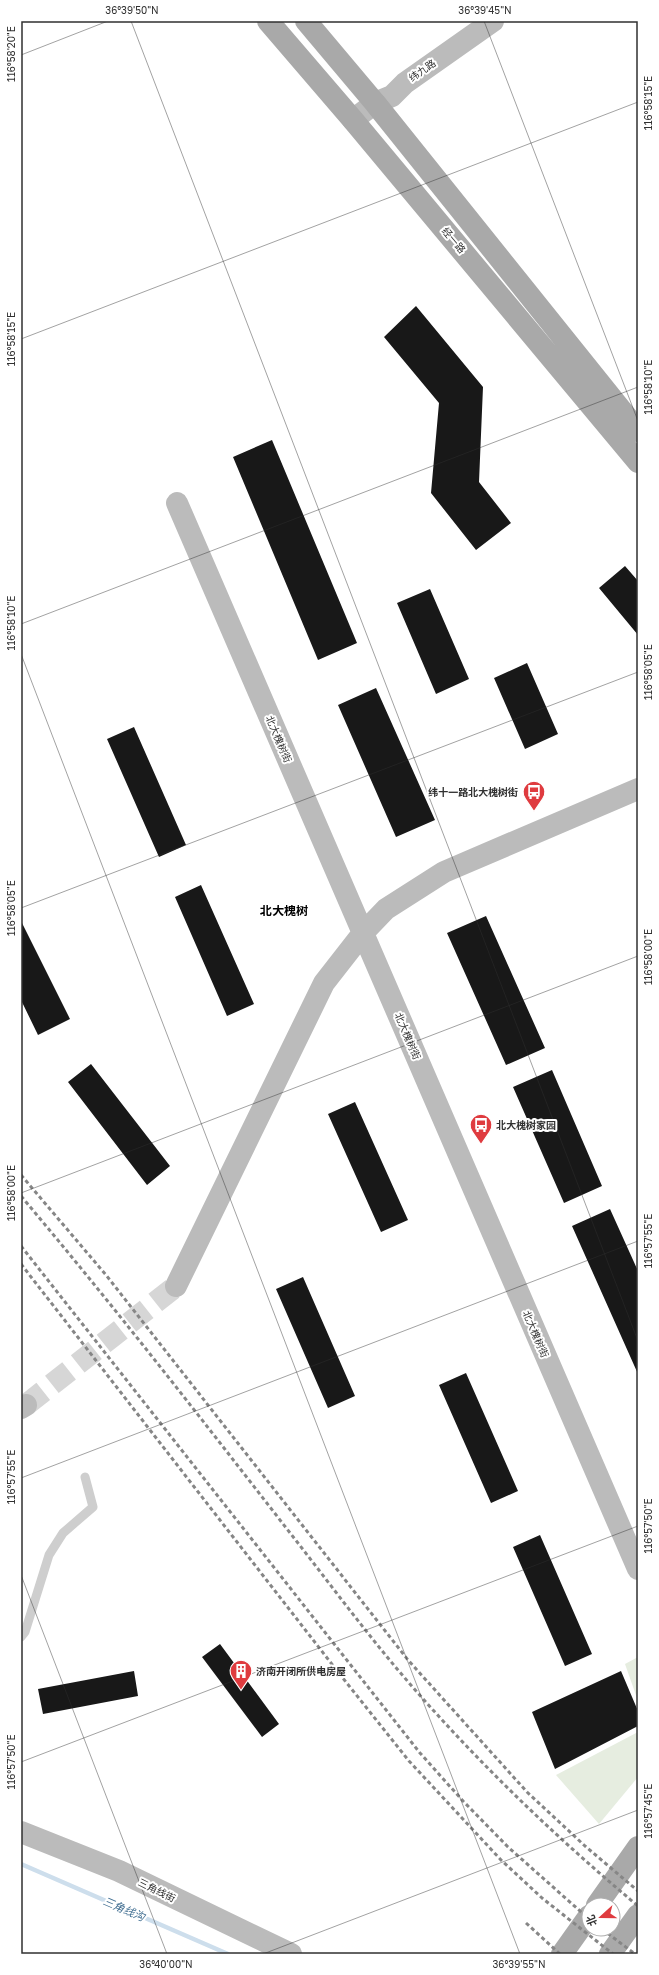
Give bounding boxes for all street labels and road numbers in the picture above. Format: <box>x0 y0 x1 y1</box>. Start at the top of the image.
street label: 纬九路 <box>406 56 438 84</box>
street label: 经一路 <box>440 225 468 255</box>
street label: 北大槐树街 <box>264 714 294 764</box>
street label: 北大槐树街 <box>393 1011 423 1061</box>
street label: 北大槐树街 <box>521 1309 551 1359</box>
street label: 三角线街 <box>136 1876 178 1904</box>

